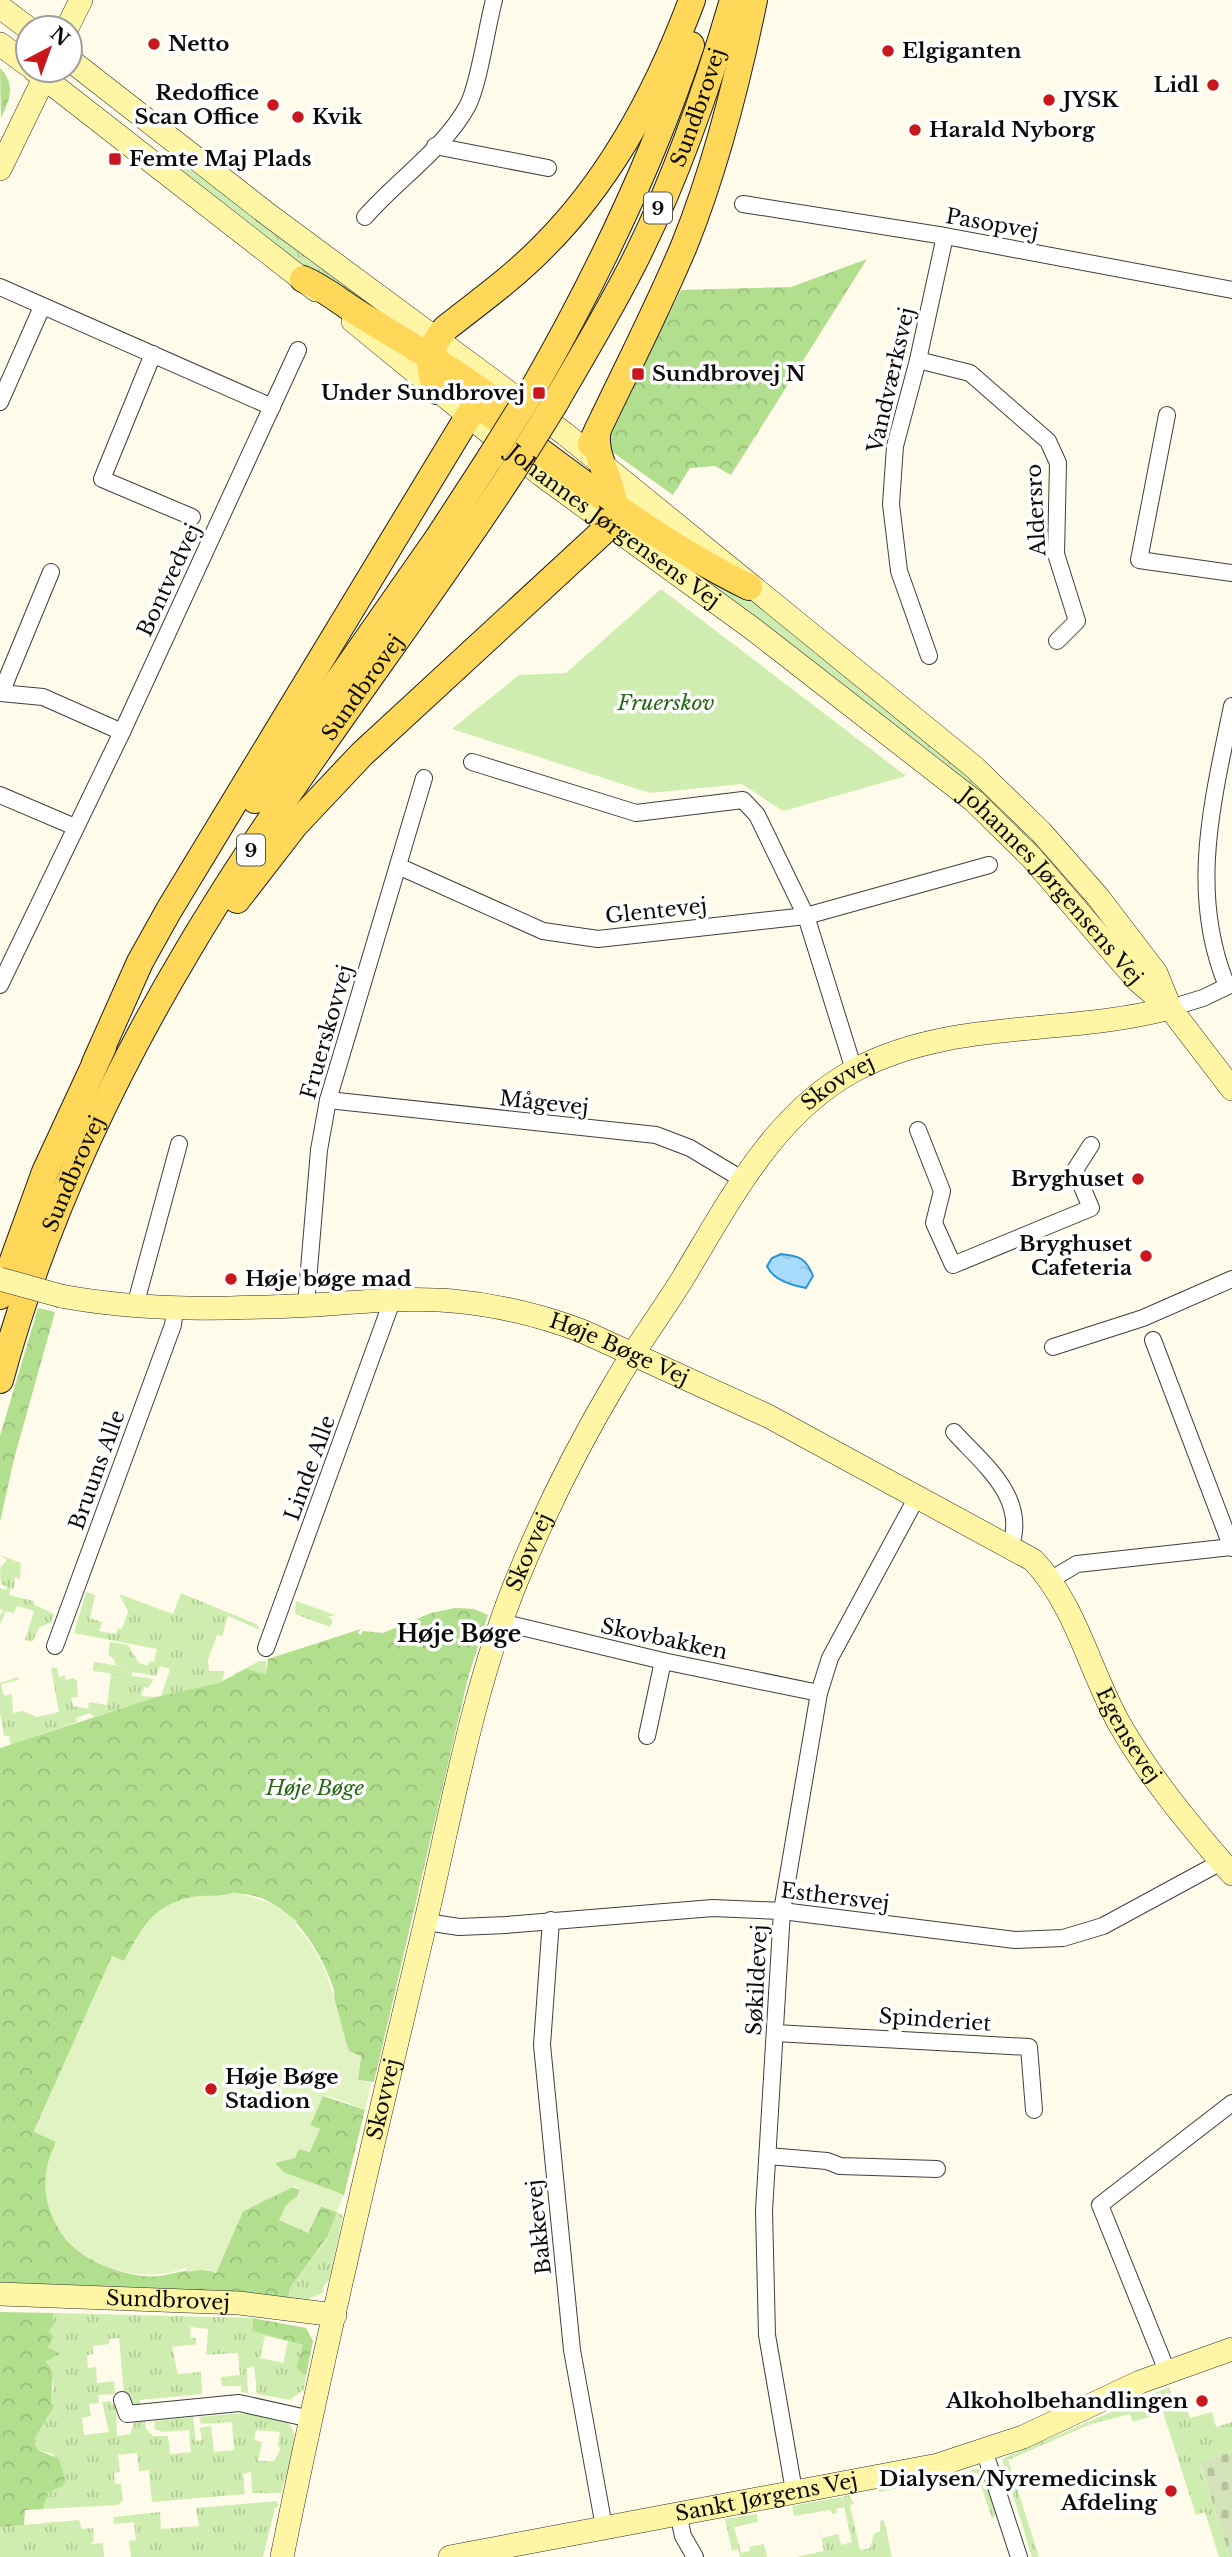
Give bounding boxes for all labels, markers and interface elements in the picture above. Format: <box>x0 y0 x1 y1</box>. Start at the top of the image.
north arrow <box>14 14 84 84</box>
text: N <box>46 22 74 51</box>
place label: Netto <box>168 31 230 57</box>
marker: Netto <box>146 36 162 52</box>
place label: Elgiganten <box>902 38 1022 64</box>
marker: Elgiganten <box>880 43 896 59</box>
street label: Sundbrovej <box>665 45 731 171</box>
place label: Lidl <box>1154 72 1200 98</box>
marker: Lidl <box>1205 77 1221 93</box>
place label: Redoffice Scan Office <box>134 80 259 130</box>
place label: JYSK <box>1059 87 1119 113</box>
marker: JYSK <box>1041 92 1057 108</box>
marker: Redoffice Scan Office <box>265 97 281 113</box>
place label: Kvik <box>312 104 363 130</box>
marker: Kvik <box>290 109 306 125</box>
place label: Harald Nyborg <box>929 117 1096 143</box>
marker: Harald Nyborg <box>907 122 923 138</box>
place label: Femte Maj Plads <box>129 146 312 172</box>
marker: Femte Maj Plads <box>107 151 123 167</box>
road number: 9 <box>644 192 672 224</box>
street label: Pasopvej <box>944 203 1040 245</box>
street label: Vandværksvej <box>861 305 920 456</box>
place label: Sundbrovej N <box>652 361 806 387</box>
marker: Sundbrovej N <box>630 366 646 382</box>
place label: Under Sundbrovej <box>321 380 525 406</box>
marker: Under Sundbrovej <box>531 385 547 401</box>
street label: Johannes Jørgensens Vej <box>499 437 725 614</box>
street label: Aldersro <box>1021 463 1051 558</box>
street label: Bontvedvej <box>132 519 206 641</box>
street label: Sundbrovej <box>316 630 409 746</box>
park label: Fruerskov <box>617 690 714 716</box>
street label: Johannes Jørgensens Vej <box>952 780 1148 990</box>
road number: 9 <box>237 834 265 866</box>
street label: Glentevej <box>604 893 708 929</box>
street label: Fruerskovvej <box>295 962 359 1102</box>
street label: Skovvej <box>796 1049 878 1116</box>
street label: Mågevej <box>498 1085 590 1121</box>
street label: Sundbrovej <box>37 1112 110 1236</box>
place label: Bryghuset <box>1011 1166 1124 1192</box>
marker: Bryghuset <box>1130 1171 1146 1187</box>
place label: Bryghuset Cafeteria <box>1019 1231 1132 1281</box>
marker: Bryghuset Cafeteria <box>1138 1248 1154 1264</box>
place label: Høje bøge mad <box>245 1266 412 1292</box>
marker: Høje bøge mad <box>223 1271 239 1287</box>
street label: Høje Bøge Vej <box>546 1308 693 1391</box>
street label: Bruuns Alle <box>63 1407 131 1533</box>
street label: Linde Alle <box>279 1412 341 1524</box>
street label: Skovvej <box>501 1509 558 1595</box>
street label: Skovbakken <box>598 1613 730 1665</box>
district label: Høje Bøge <box>397 1620 521 1648</box>
street label: Egensevej <box>1090 1683 1166 1788</box>
park label: Høje Bøge <box>265 1775 365 1801</box>
street label: Esthersvej <box>779 1877 891 1917</box>
street label: Søkildevej <box>741 1924 773 2036</box>
street label: Spinderiet <box>878 2003 992 2037</box>
street label: Skovvej <box>361 2056 406 2142</box>
place label: Høje Bøge Stadion <box>225 2064 339 2114</box>
marker: Høje Bøge Stadion <box>203 2081 219 2097</box>
street label: Bakkevej <box>521 2178 557 2276</box>
street label: Sundbrovej <box>105 2285 230 2316</box>
place label: Alkoholbehandlingen <box>945 2388 1188 2414</box>
marker: Alkoholbehandlingen <box>1194 2393 1210 2409</box>
place label: Dialysen/Nyremedicinsk Afdeling <box>879 2466 1158 2516</box>
street label: Sankt Jørgens Vej <box>673 2467 860 2527</box>
marker: Dialysen/Nyremedicinsk Afdeling <box>1163 2483 1179 2499</box>

